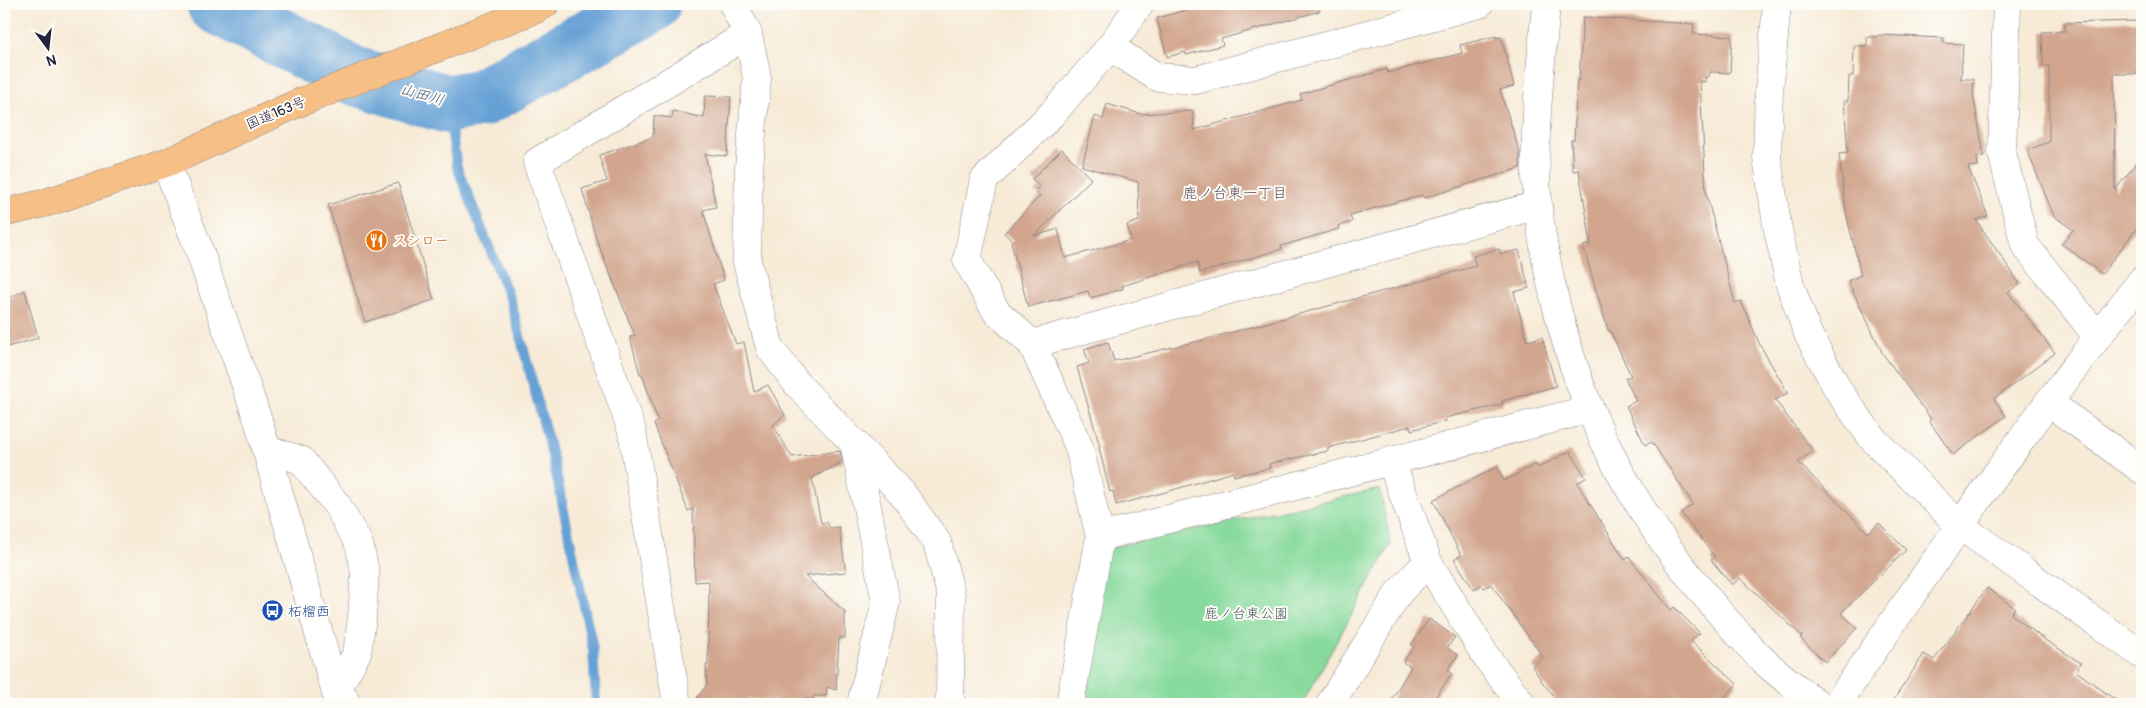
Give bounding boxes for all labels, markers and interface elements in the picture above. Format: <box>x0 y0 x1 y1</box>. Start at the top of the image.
north arrow <box>22 22 72 72</box>
text: N <box>44 51 58 70</box>
water label: 山田川 <box>398 80 446 110</box>
street label: 国道163号 <box>243 93 309 133</box>
district label: 鹿ノ台東一丁目 <box>1182 184 1288 203</box>
restaurant icon: スシロー <box>365 228 389 252</box>
place label: スシロー <box>393 232 449 249</box>
bus stop icon: 柘榴西 <box>260 599 284 623</box>
place label: 柘榴西 <box>288 603 330 620</box>
park label: 鹿ノ台東公園 <box>1204 605 1288 622</box>

